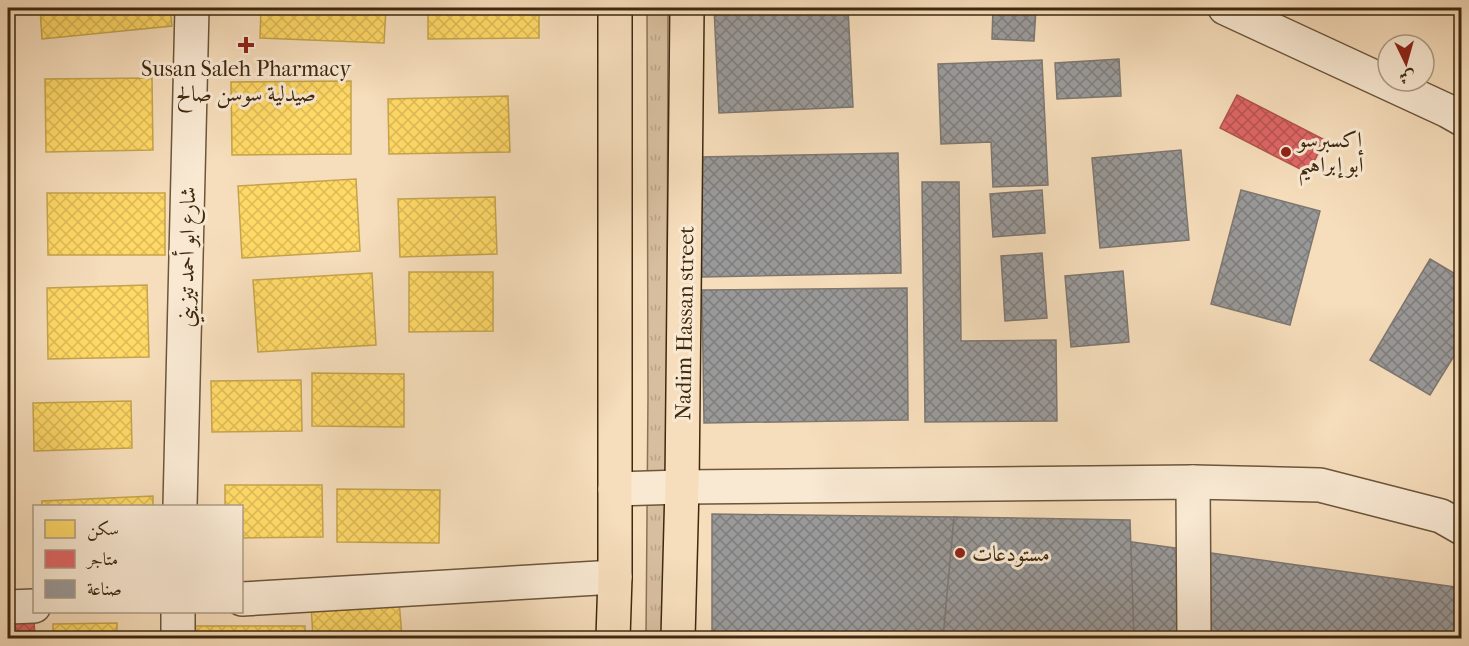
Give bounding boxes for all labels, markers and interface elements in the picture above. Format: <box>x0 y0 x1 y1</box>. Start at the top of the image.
north arrow <box>1376 33 1436 93</box>
marker: Susan Saleh Pharmacy صيدلية سوسن صالح <box>239 38 253 52</box>
place label: Susan Saleh Pharmacy صيدلية سوسن صالح <box>141 56 352 113</box>
text: ش <box>1399 67 1416 88</box>
place label: إكسبرسو أبو إبراهيم <box>1296 127 1365 186</box>
marker: إكسبرسو أبو إبراهيم <box>1279 145 1293 159</box>
street label: شارع ابو أحمد تيزيني <box>170 186 207 328</box>
street label: Nadim Hassan street <box>670 226 700 420</box>
legend <box>33 505 243 613</box>
text: سكن <box>87 519 119 541</box>
place label: مستودعات <box>972 541 1050 567</box>
marker: مستودعات <box>953 546 967 560</box>
text: متاجر <box>85 549 118 570</box>
text: صناعة <box>87 579 122 600</box>

